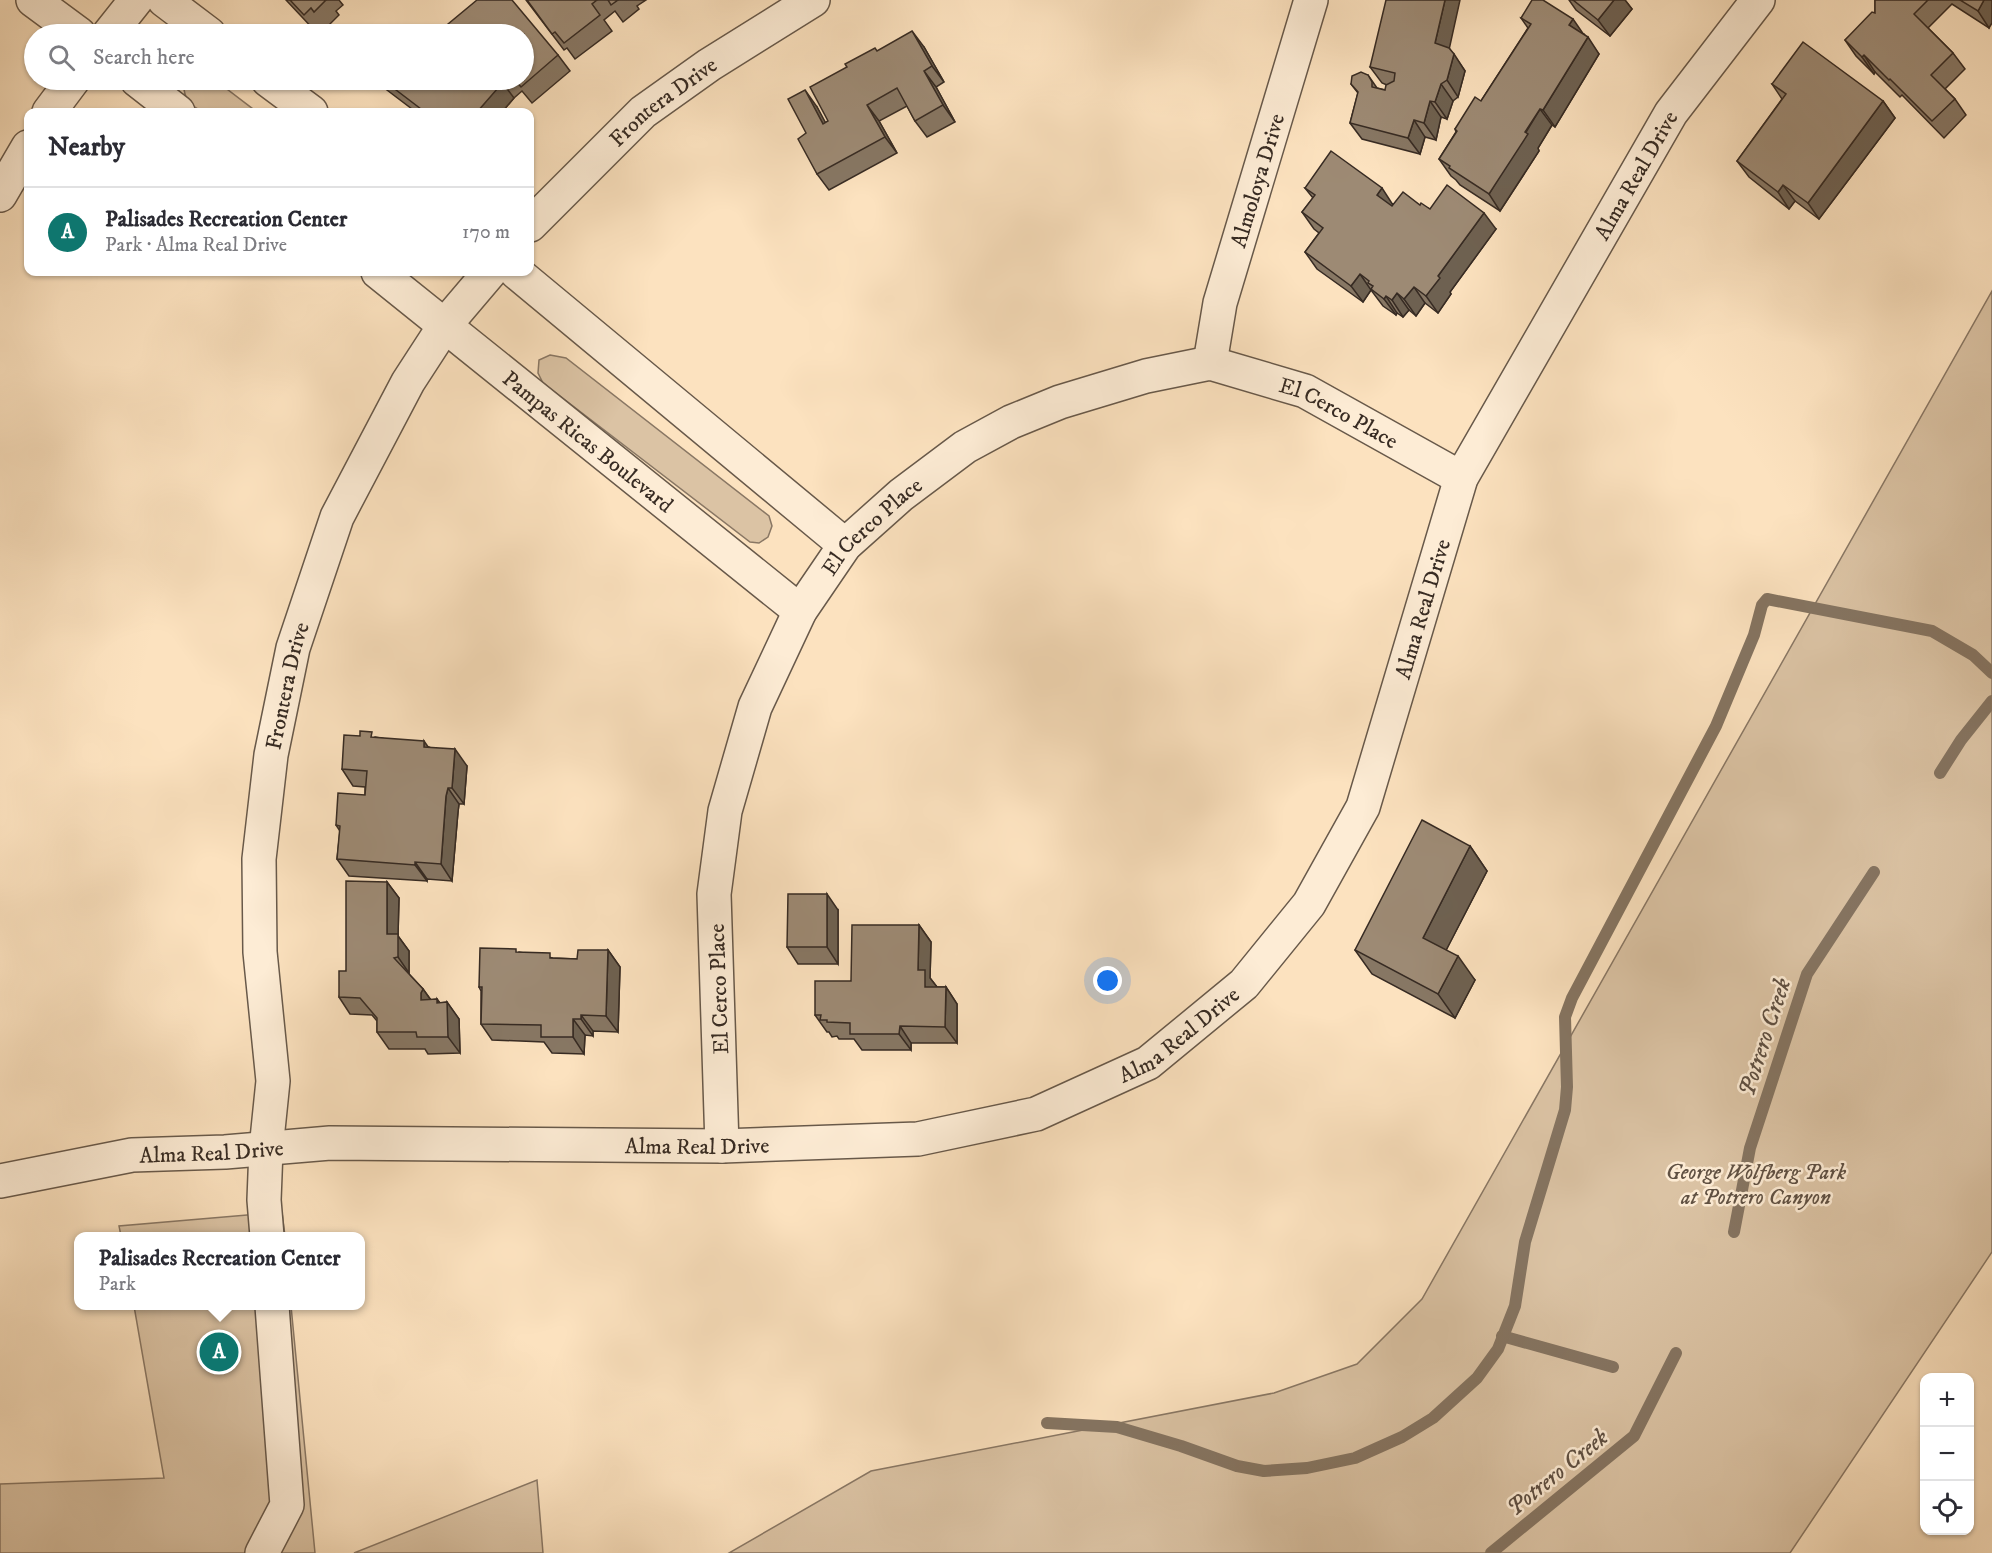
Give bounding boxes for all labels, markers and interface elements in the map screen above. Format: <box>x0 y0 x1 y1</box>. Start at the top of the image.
search box <box>24 24 534 90</box>
icon: search <box>45 41 78 74</box>
text: Search here <box>93 44 195 71</box>
street label: Frontera Drive <box>604 52 722 153</box>
street label: Alma Real Drive <box>1589 106 1684 245</box>
street label: Almoloya Drive <box>1225 110 1291 251</box>
text: Nearby <box>48 131 125 164</box>
text: Palisades Recreation Center <box>105 206 347 233</box>
text: A <box>61 220 74 245</box>
text: 170 m <box>462 220 510 245</box>
text: Park · Alma Real Drive <box>105 233 287 258</box>
street label: Pampas Ricas Boulevard <box>497 366 678 519</box>
street label: El Cerco Place <box>1276 372 1402 455</box>
street label: El Cerco Place <box>816 472 928 581</box>
street label: Alma Real Drive <box>1390 536 1457 682</box>
street label: Frontera Drive <box>260 619 316 752</box>
street label: El Cerco Place <box>704 923 735 1055</box>
your location <box>1093 966 1122 995</box>
water label: Potrero Creek <box>1732 974 1798 1100</box>
street label: Alma Real Drive <box>1115 982 1245 1090</box>
street label: Alma Real Drive <box>625 1132 770 1161</box>
street label: Alma Real Drive <box>139 1135 285 1170</box>
park label: George Wolfberg Park at Potrero Canyon <box>1666 1159 1847 1211</box>
popup <box>74 1232 365 1310</box>
text: Palisades Recreation Center <box>98 1245 341 1272</box>
text: Park <box>98 1272 136 1297</box>
pin: A <box>200 1330 238 1374</box>
map controls <box>1920 1373 1974 1535</box>
button: + <box>1920 1373 1974 1427</box>
water label: Potrero Creek <box>1501 1423 1615 1523</box>
button: − <box>1920 1427 1974 1481</box>
button: locate <box>1920 1481 1974 1535</box>

